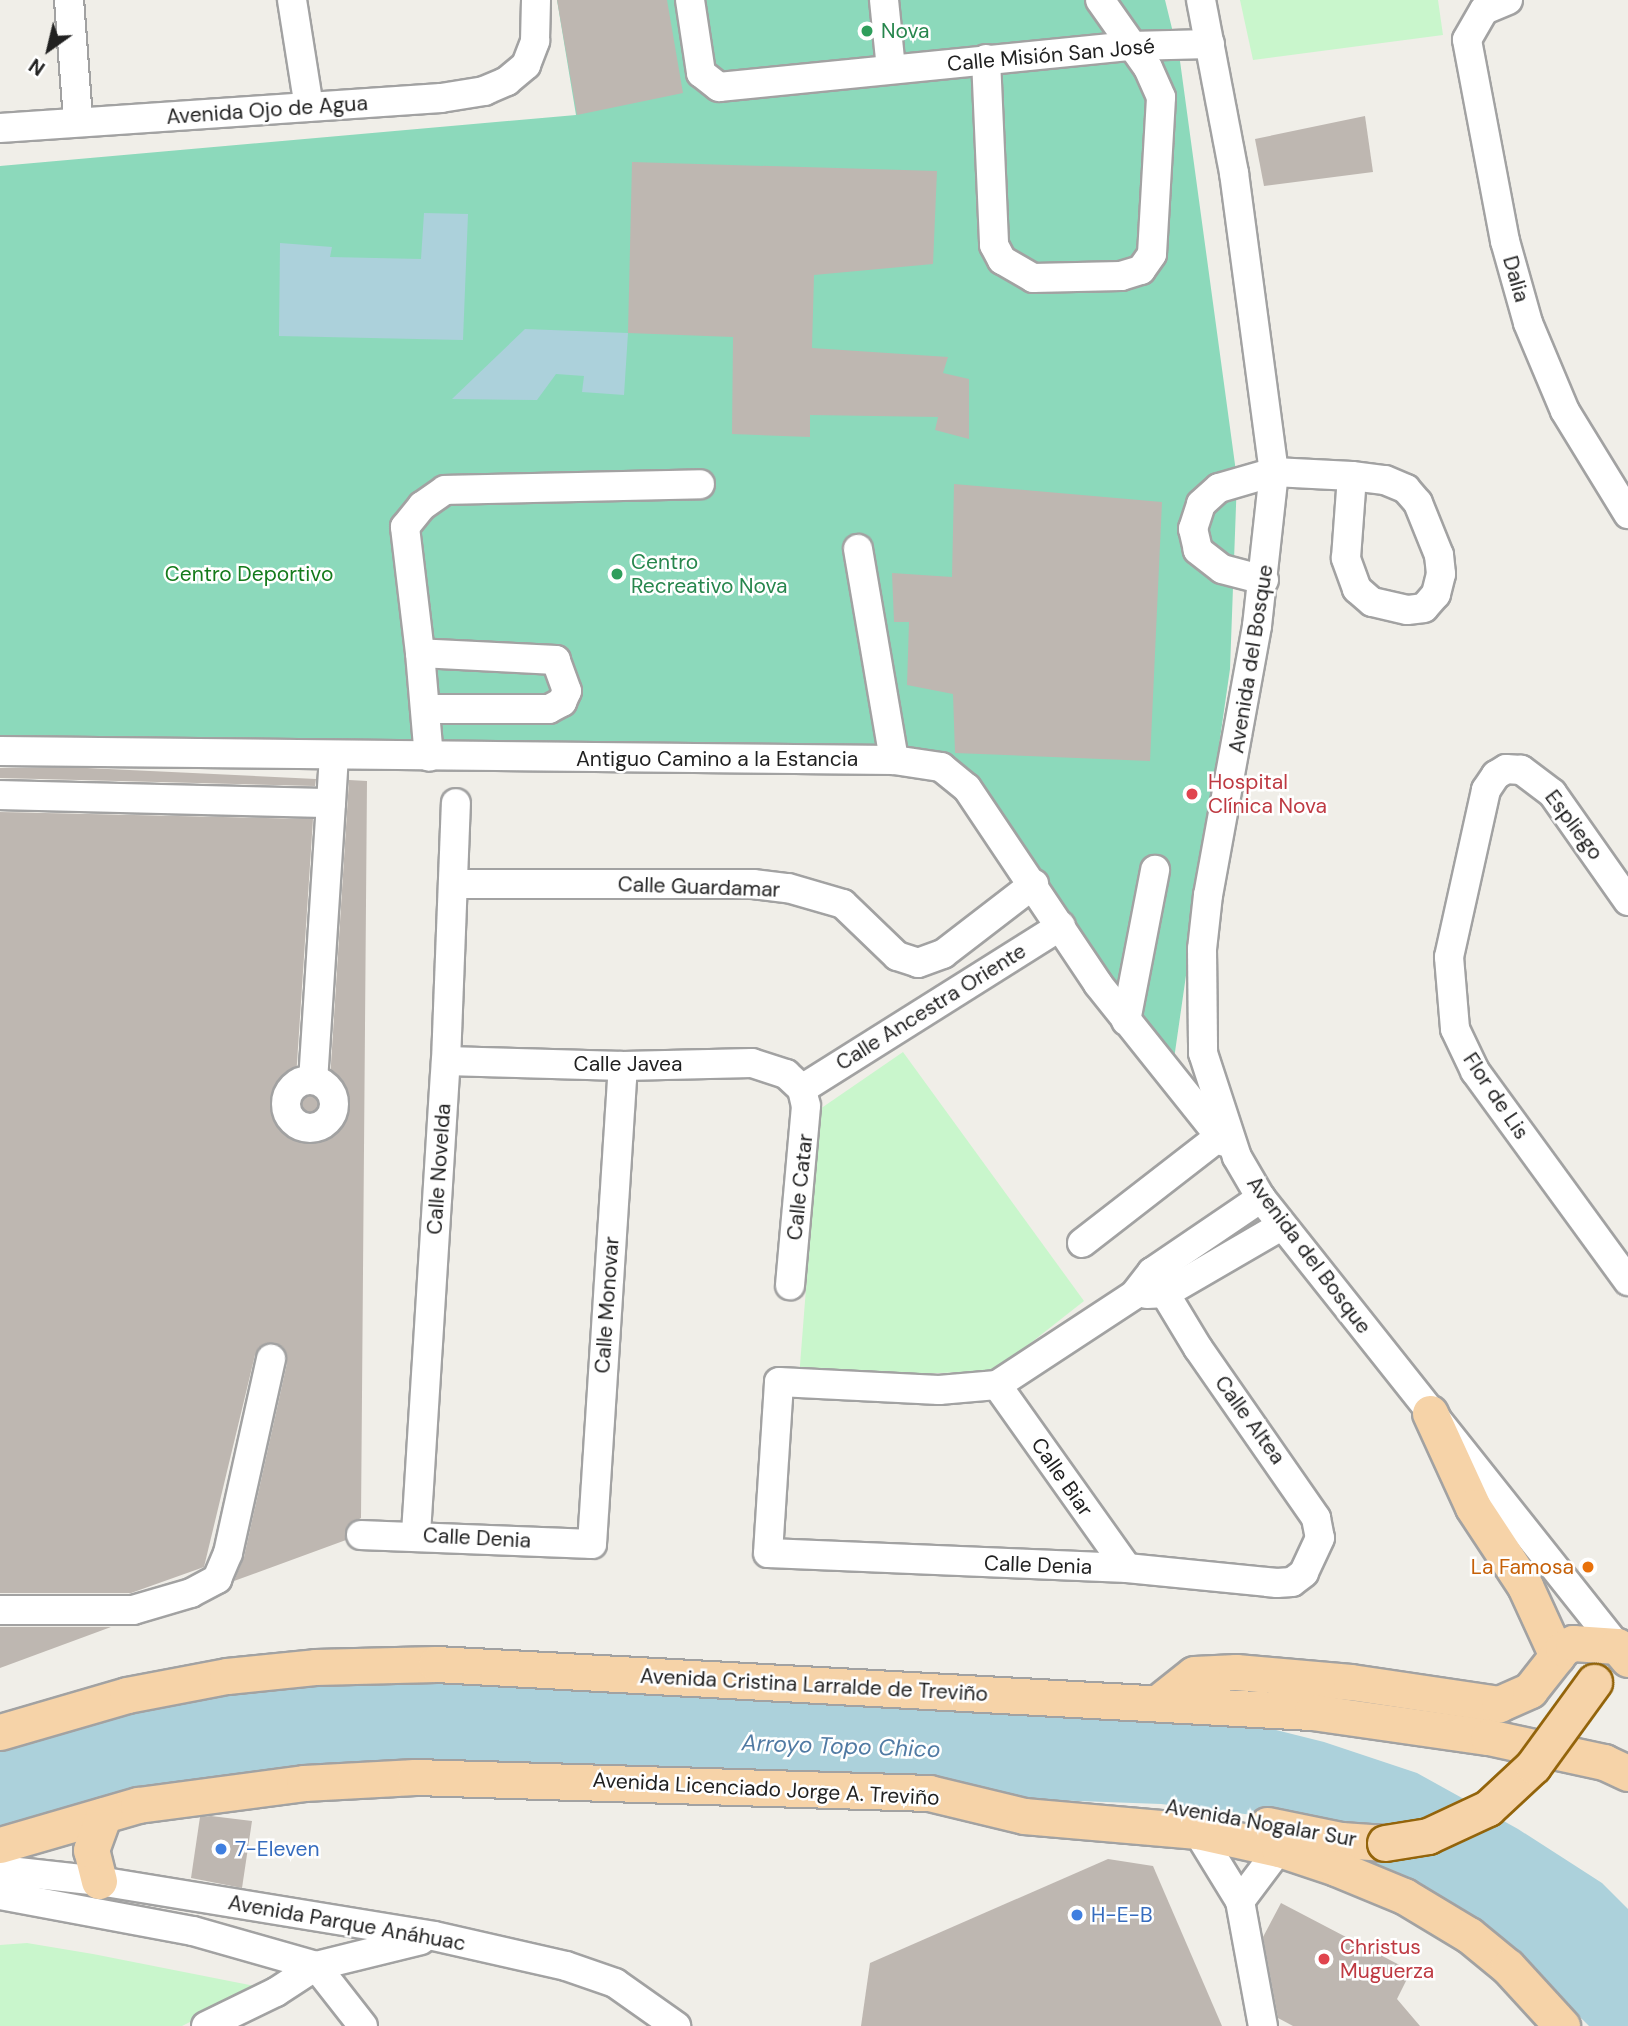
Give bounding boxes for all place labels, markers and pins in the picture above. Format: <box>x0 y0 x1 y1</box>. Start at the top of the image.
place label: Nova <box>881 18 929 44</box>
marker: Nova <box>859 23 875 39</box>
place label: Centro Recreativo Nova <box>631 549 787 599</box>
marker: Centro Recreativo Nova <box>609 566 625 582</box>
place label: Hospital Clínica Nova <box>1208 769 1327 819</box>
marker: Hospital Clínica Nova <box>1182 784 1202 804</box>
place label: La Famosa <box>1471 1554 1574 1580</box>
marker: La Famosa <box>1580 1559 1596 1575</box>
place label: 7-Eleven <box>235 1836 319 1862</box>
marker: 7-Eleven <box>213 1841 229 1857</box>
place label: H-E-B <box>1091 1902 1153 1928</box>
marker: H-E-B <box>1069 1907 1085 1923</box>
place label: Christus Muguerza <box>1340 1934 1434 1984</box>
marker: Christus Muguerza <box>1314 1949 1334 1969</box>

